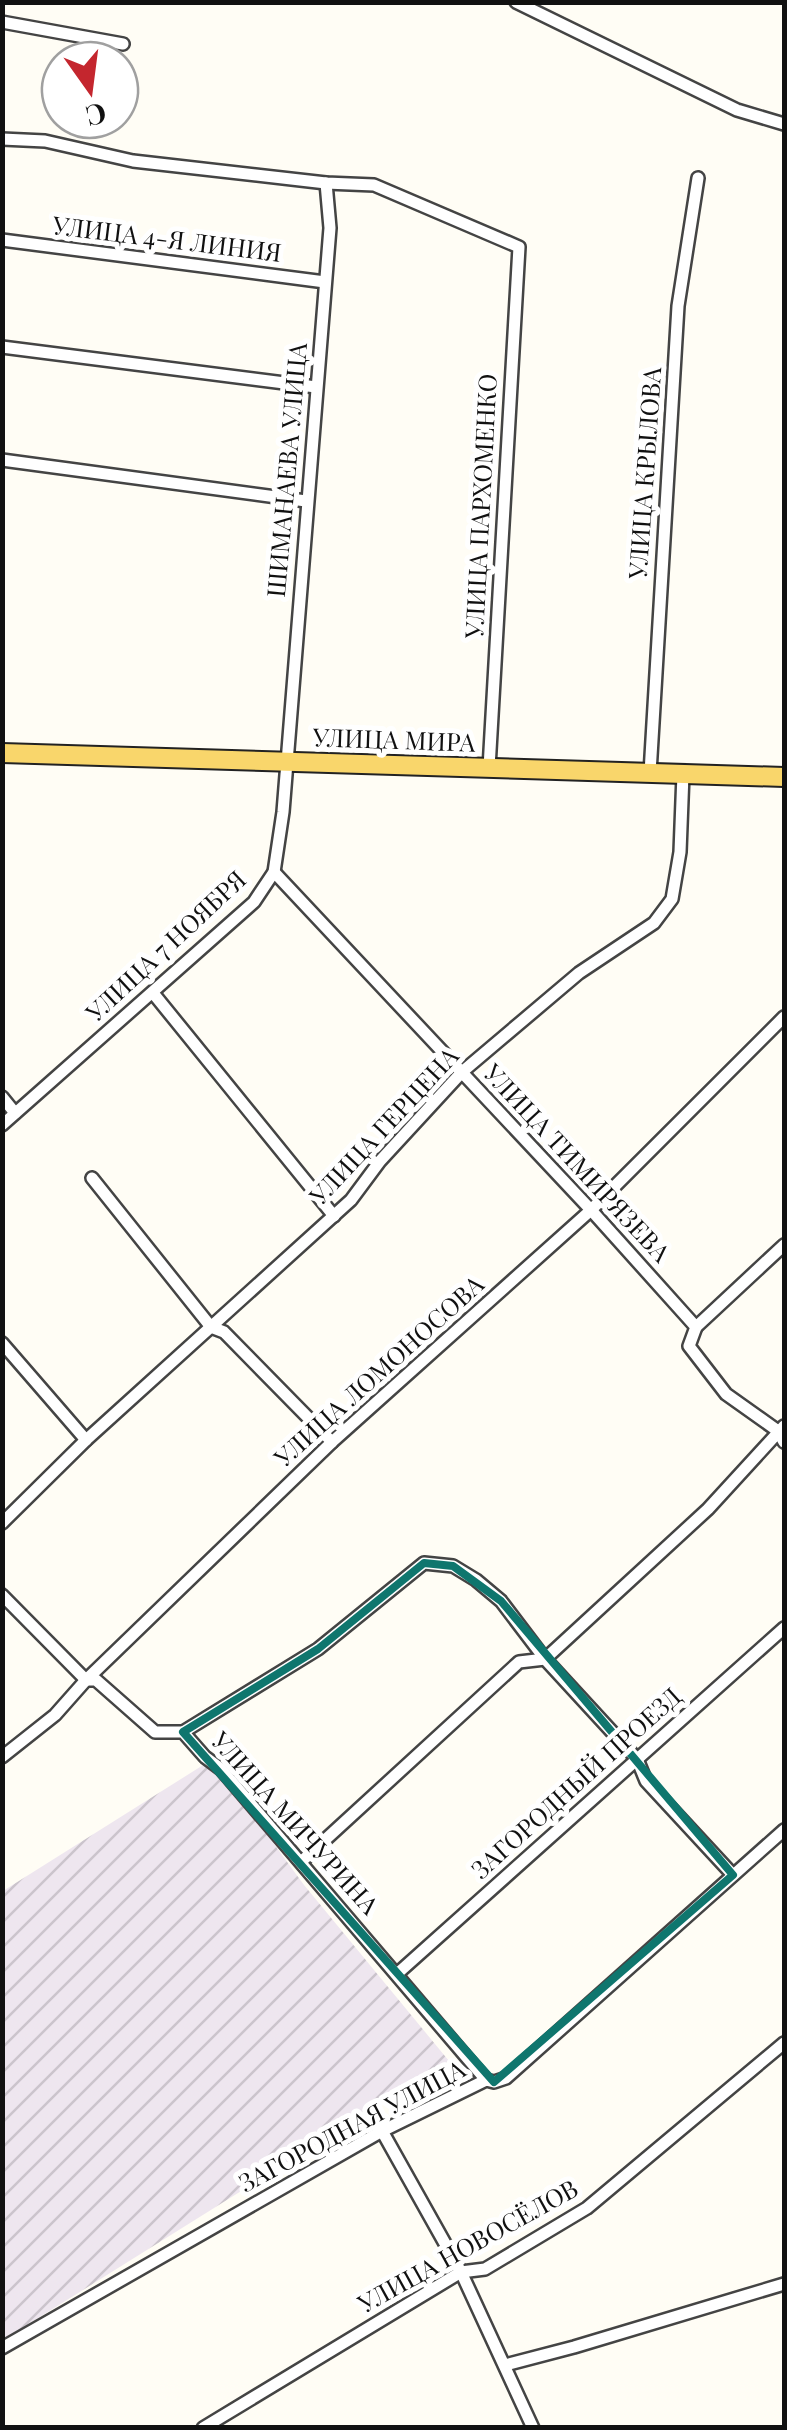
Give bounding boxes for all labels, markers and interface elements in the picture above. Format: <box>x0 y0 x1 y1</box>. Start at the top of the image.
north arrow <box>40 40 140 140</box>
text: С <box>82 95 110 136</box>
street label: УЛИЦА 4-Я ЛИНИЯ <box>50 207 283 268</box>
street label: ШИМАНАЕВА УЛИЦА <box>258 341 313 598</box>
street label: УЛИЦА КРЫЛОВА <box>620 366 667 581</box>
street label: УЛИЦА ПАРХОМЕНКО <box>456 373 503 640</box>
street label: УЛИЦА МИРА <box>311 719 476 758</box>
street label: УЛИЦА 7 НОЯБРЯ <box>77 862 252 1028</box>
street label: УЛИЦА ГЕРЦЕНА <box>301 1039 465 1212</box>
street label: УЛИЦА ТИМИРЯЗЕВА <box>477 1055 679 1268</box>
street label: УЛИЦА ЛОМОНОСОВА <box>265 1267 490 1474</box>
street label: ЗАГОРОДНЫЙ ПРОЕЗД <box>463 1679 687 1885</box>
street label: УЛИЦА МИЧУРИНА <box>205 1723 387 1921</box>
street label: ЗАГОРОДНАЯ УЛИЦА <box>232 2051 470 2198</box>
street label: УЛИЦА НОВОСЁЛОВ <box>351 2170 583 2319</box>

